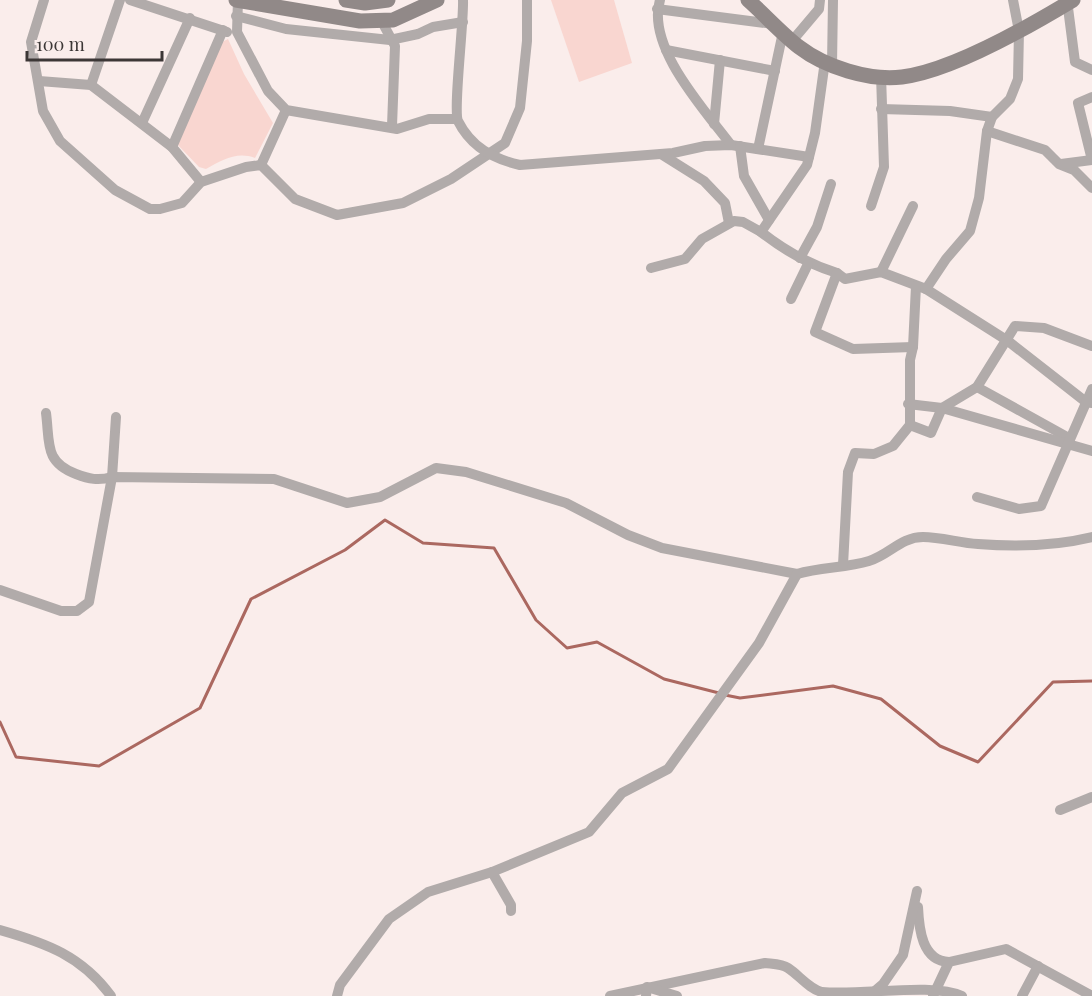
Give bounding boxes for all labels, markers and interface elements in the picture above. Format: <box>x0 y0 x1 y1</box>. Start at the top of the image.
scale bar <box>27 24 162 62</box>
text: 100 m <box>36 32 85 56</box>

